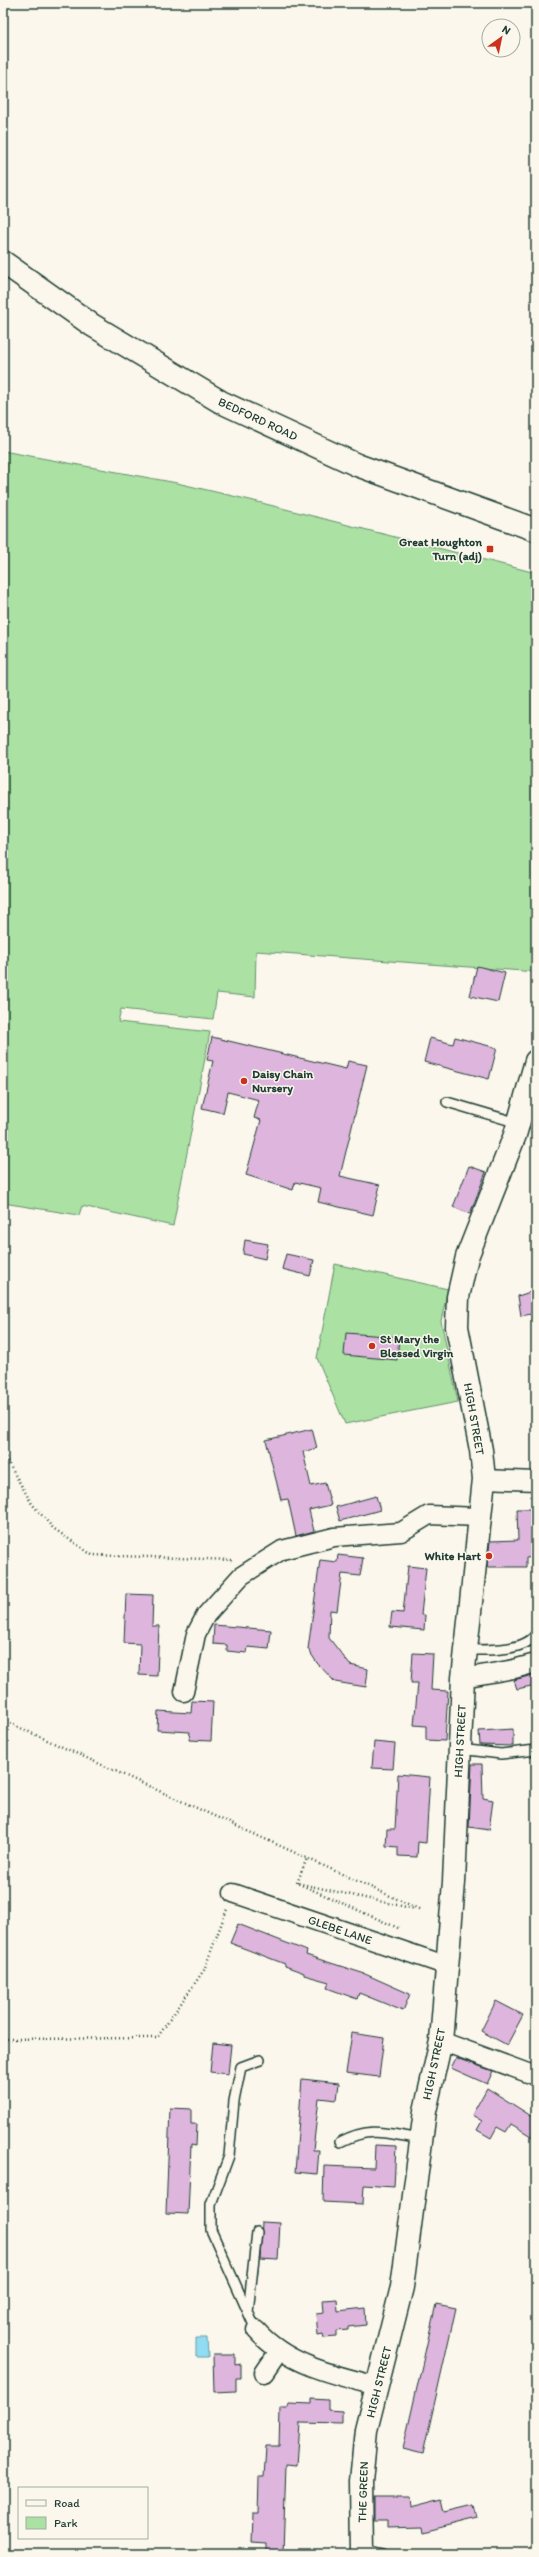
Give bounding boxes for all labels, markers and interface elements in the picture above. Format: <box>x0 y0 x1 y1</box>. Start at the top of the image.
north arrow <box>481 18 521 58</box>
text: N <box>500 23 513 38</box>
street label: BEDFORD ROAD <box>216 394 300 444</box>
place label: Great Houghton Turn (adj) <box>399 535 482 564</box>
marker: Great Houghton Turn (adj) <box>485 544 495 554</box>
place label: Daisy Chain Nursery <box>252 1067 313 1096</box>
marker: Daisy Chain Nursery <box>239 1076 249 1086</box>
place label: St Mary the Blessed Virgin <box>380 1332 454 1361</box>
marker: St Mary the Blessed Virgin <box>367 1341 377 1351</box>
street label: HIGH STREET <box>461 1382 487 1456</box>
place label: White Hart <box>425 1549 481 1563</box>
marker: White Hart <box>484 1551 494 1561</box>
street label: HIGH STREET <box>451 1704 469 1778</box>
street label: GLEBE LANE <box>306 1913 374 1948</box>
street label: HIGH STREET <box>420 2027 448 2101</box>
street label: HIGH STREET <box>363 2345 395 2419</box>
street label: THE GREEN <box>355 2461 371 2523</box>
legend <box>18 2487 148 2539</box>
text: Road <box>54 2496 80 2510</box>
text: Park <box>54 2516 78 2530</box>

